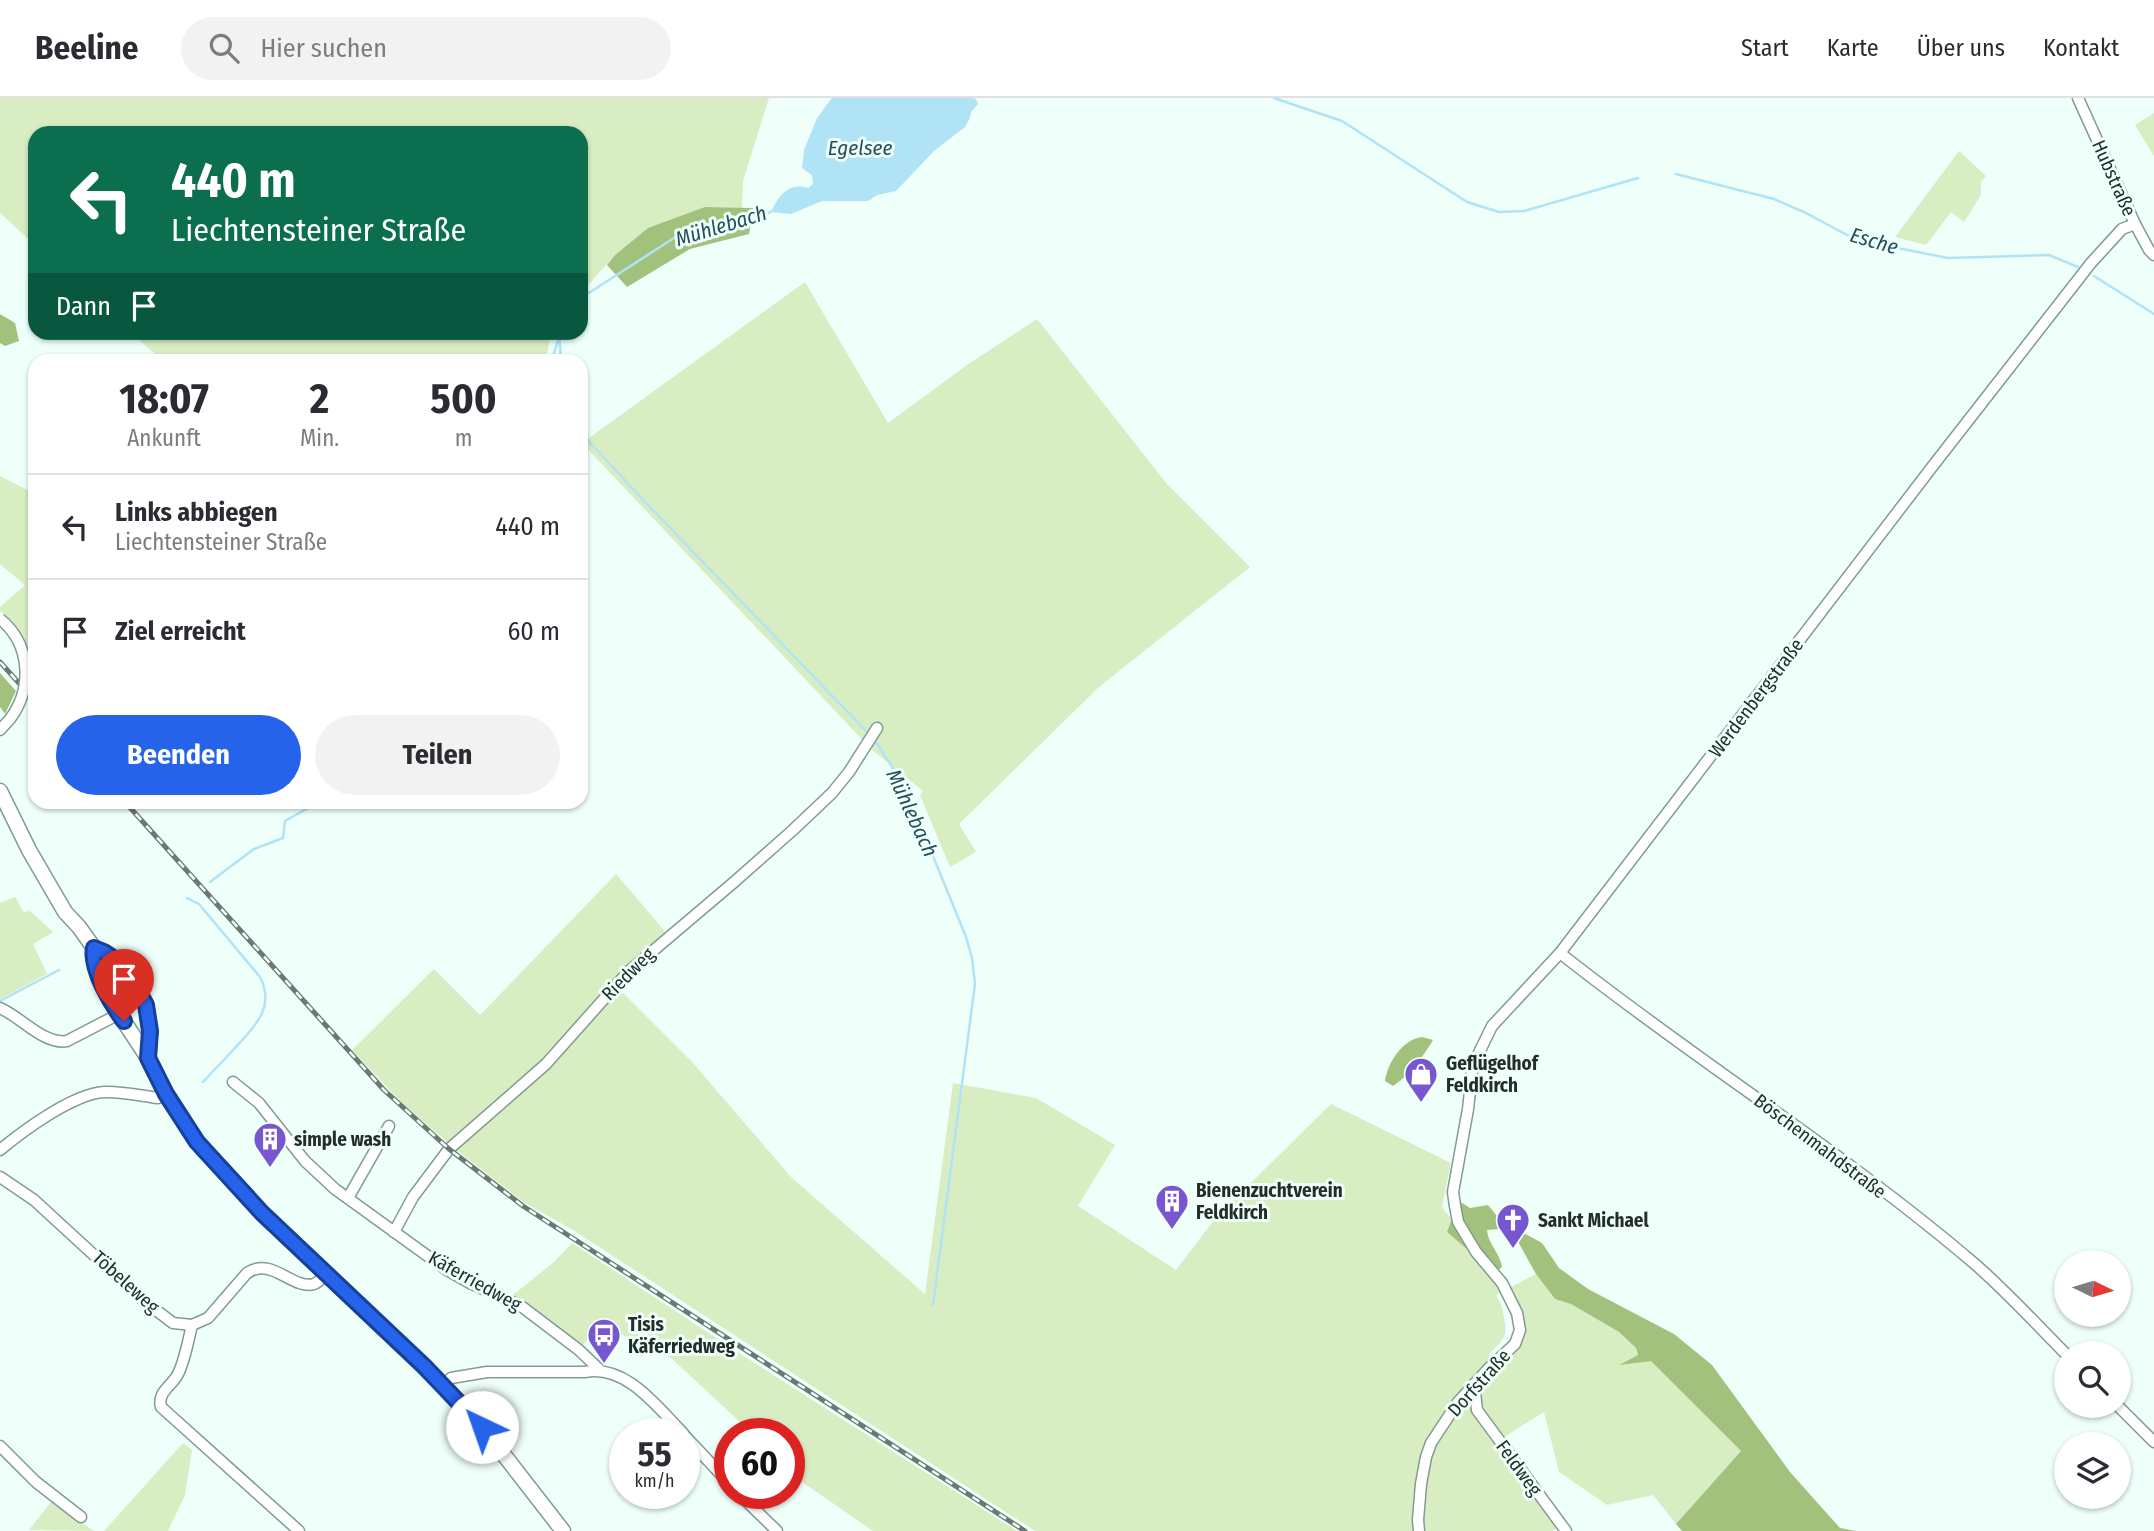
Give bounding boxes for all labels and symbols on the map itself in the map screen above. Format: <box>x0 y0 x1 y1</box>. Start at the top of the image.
water label: Egelsee <box>828 135 892 161</box>
street label: Hubstraße <box>2087 136 2141 220</box>
water label: Mühlebach <box>672 200 770 252</box>
water label: Esche <box>1847 222 1901 260</box>
street label: Werdenbergstraße <box>1704 634 1808 762</box>
water label: Mühlebach <box>880 765 944 861</box>
street label: Riedweg <box>597 943 659 1005</box>
pin <box>94 949 154 1021</box>
place label: Geflügelhof Feldkirch <box>1446 1052 1540 1097</box>
shop icon: Geflügelhof Feldkirch <box>1402 1055 1440 1104</box>
street label: Böschenmahdstraße <box>1749 1089 1891 1203</box>
building icon: simple wash <box>251 1120 289 1169</box>
place label: simple wash <box>294 1128 391 1151</box>
place label: Bienenzuchtverein Feldkirch <box>1196 1179 1343 1224</box>
building icon: Bienenzuchtverein Feldkirch <box>1153 1182 1191 1231</box>
church icon: Sankt Michael <box>1494 1201 1532 1250</box>
place label: Sankt Michael <box>1538 1209 1649 1232</box>
street label: Töbeleweg <box>88 1246 164 1318</box>
street label: Käferriedweg <box>425 1246 526 1316</box>
north arrow <box>2054 1250 2132 1326</box>
place label: Tisis Käferriedweg <box>628 1313 736 1358</box>
bus stop icon: Tisis Käferriedweg <box>585 1316 623 1365</box>
street label: Dorfstraße <box>1443 1345 1515 1421</box>
position arrow <box>445 1390 519 1464</box>
speed limit sign: 60 <box>714 1418 805 1509</box>
street label: Feldweg <box>1491 1436 1547 1500</box>

